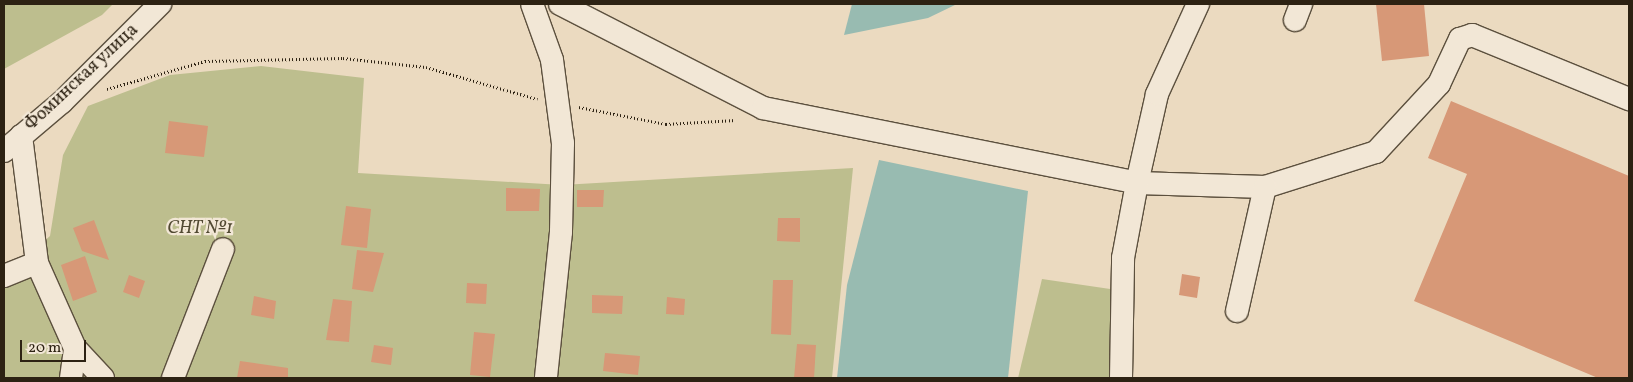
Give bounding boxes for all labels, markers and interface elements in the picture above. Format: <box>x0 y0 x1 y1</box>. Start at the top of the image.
street label: Фоминская улица <box>21 20 143 136</box>
park label: СНТ №1 <box>167 218 233 240</box>
scale bar <box>22 330 89 362</box>
text: 20 m <box>28 338 61 359</box>

